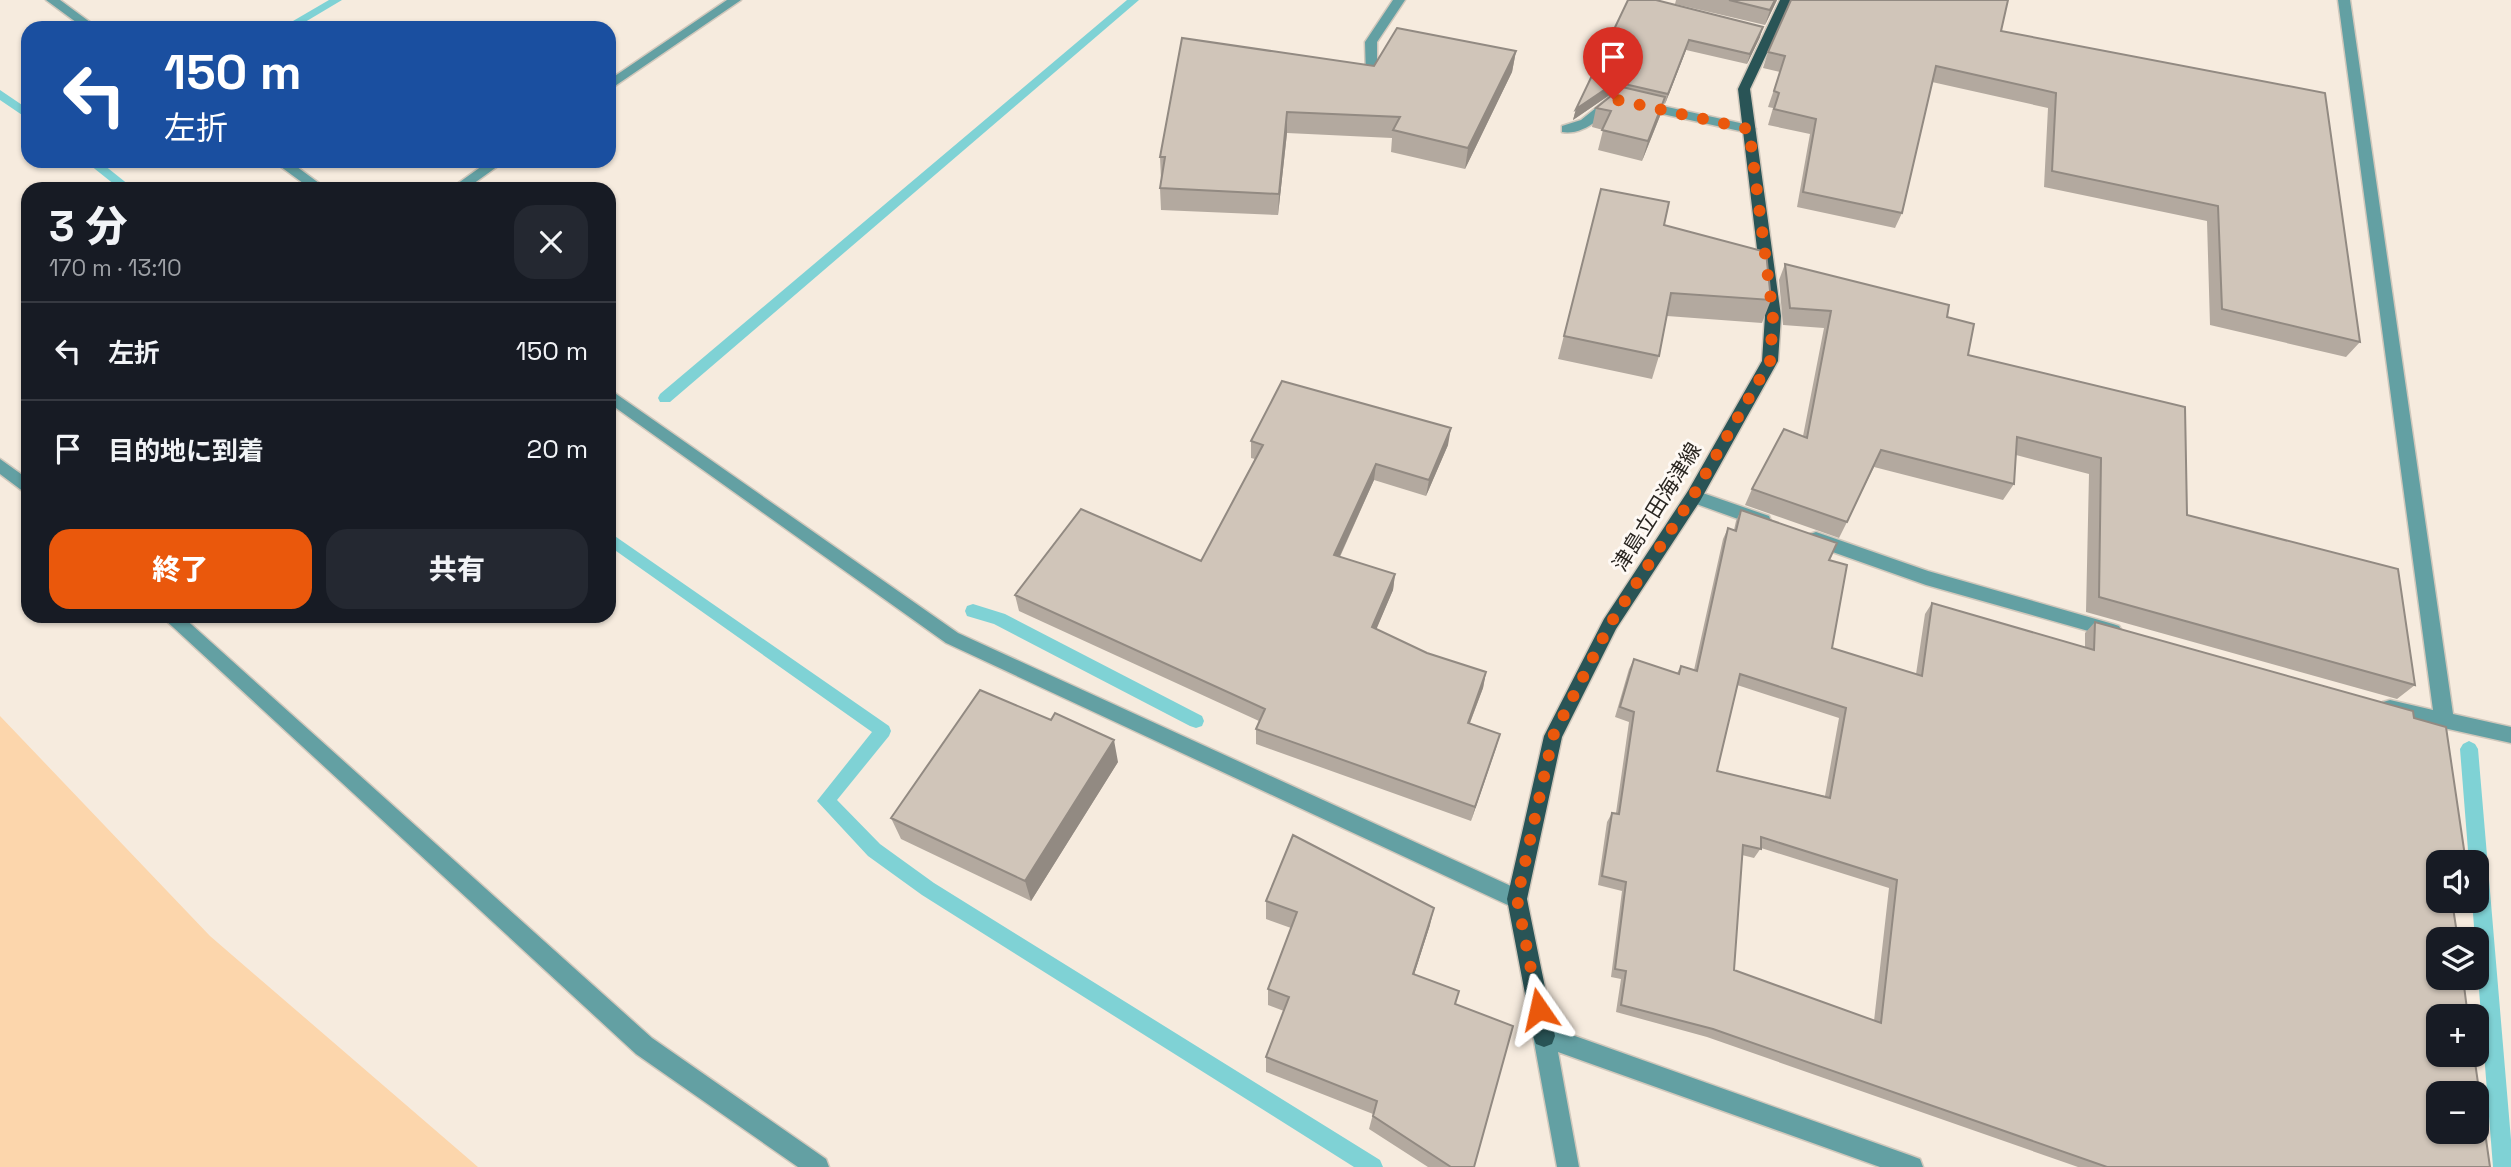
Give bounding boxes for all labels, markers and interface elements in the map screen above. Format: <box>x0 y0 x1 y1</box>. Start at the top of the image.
pin <box>1583 27 1643 99</box>
icon: arrive <box>1594 38 1632 76</box>
text: 150 m <box>164 41 302 103</box>
icon: left <box>49 49 140 140</box>
text: 左折 <box>164 108 228 148</box>
text: 3 分 <box>49 200 127 253</box>
button: close <box>514 205 588 279</box>
text: 170 m · 13:10 <box>49 253 182 283</box>
icon: left <box>49 332 87 370</box>
text: 150 m <box>516 334 588 368</box>
text: 左折 <box>108 336 160 370</box>
icon: arrive <box>49 430 87 468</box>
text: 20 m <box>527 432 588 466</box>
text: 目的地に到着 <box>108 434 264 468</box>
street label: 津島立田海津線 <box>1606 437 1707 576</box>
button: 終了 <box>49 529 312 609</box>
button: 共有 <box>326 529 588 609</box>
map controls <box>2426 850 2489 1144</box>
button: sound <box>2426 850 2489 913</box>
button: layers <box>2426 927 2489 990</box>
position arrow <box>1502 972 1576 1046</box>
button: + <box>2426 1004 2489 1067</box>
button: − <box>2426 1081 2489 1144</box>

